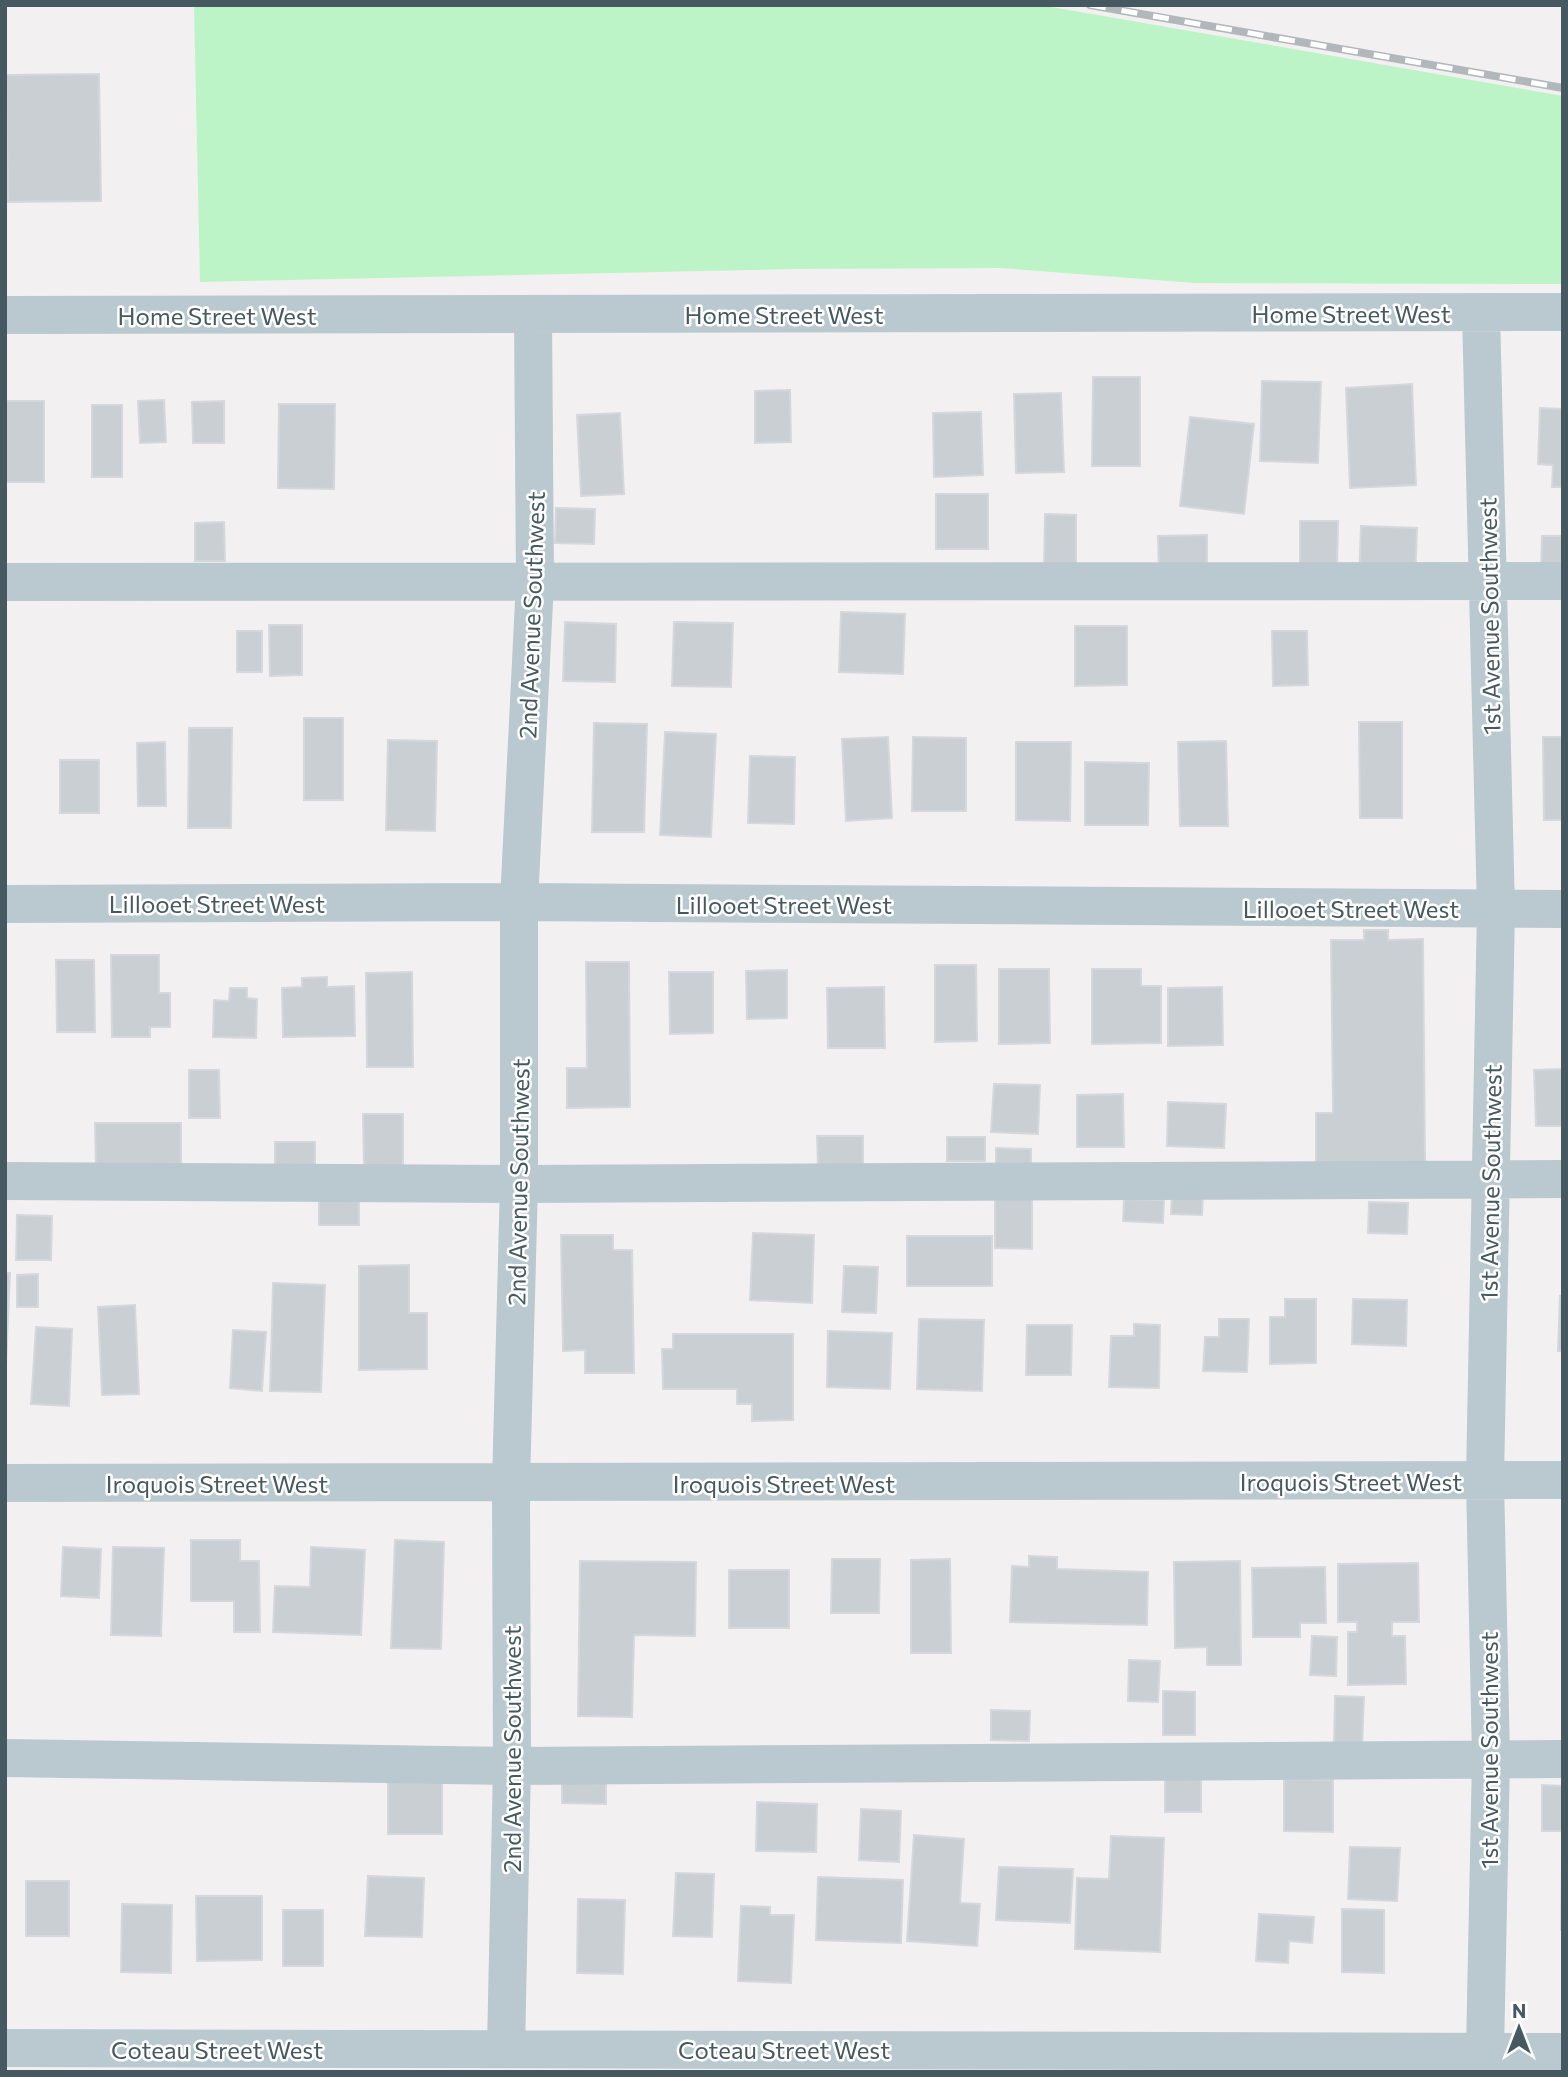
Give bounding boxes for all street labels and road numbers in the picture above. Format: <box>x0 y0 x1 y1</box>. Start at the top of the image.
street label: Home Street West <box>1251 299 1451 328</box>
street label: Home Street West <box>684 300 884 329</box>
street label: Home Street West <box>117 301 317 330</box>
street label: 2nd Avenue Southwest <box>512 491 550 739</box>
street label: 1st Avenue Southwest <box>1472 497 1506 735</box>
street label: Lillooet Street West <box>109 889 325 918</box>
street label: Lillooet Street West <box>676 890 892 919</box>
street label: Lillooet Street West <box>1243 894 1459 923</box>
street label: 2nd Avenue Southwest <box>501 1058 535 1306</box>
street label: 1st Avenue Southwest <box>1473 1064 1507 1302</box>
street label: Iroquois Street West <box>1240 1467 1462 1496</box>
street label: Iroquois Street West <box>106 1469 328 1498</box>
street label: Iroquois Street West <box>673 1469 895 1498</box>
street label: 2nd Avenue Southwest <box>497 1625 526 1873</box>
street label: 1st Avenue Southwest <box>1474 1631 1503 1869</box>
street label: Coteau Street West <box>111 2035 323 2064</box>
street label: Coteau Street West <box>678 2035 890 2064</box>

